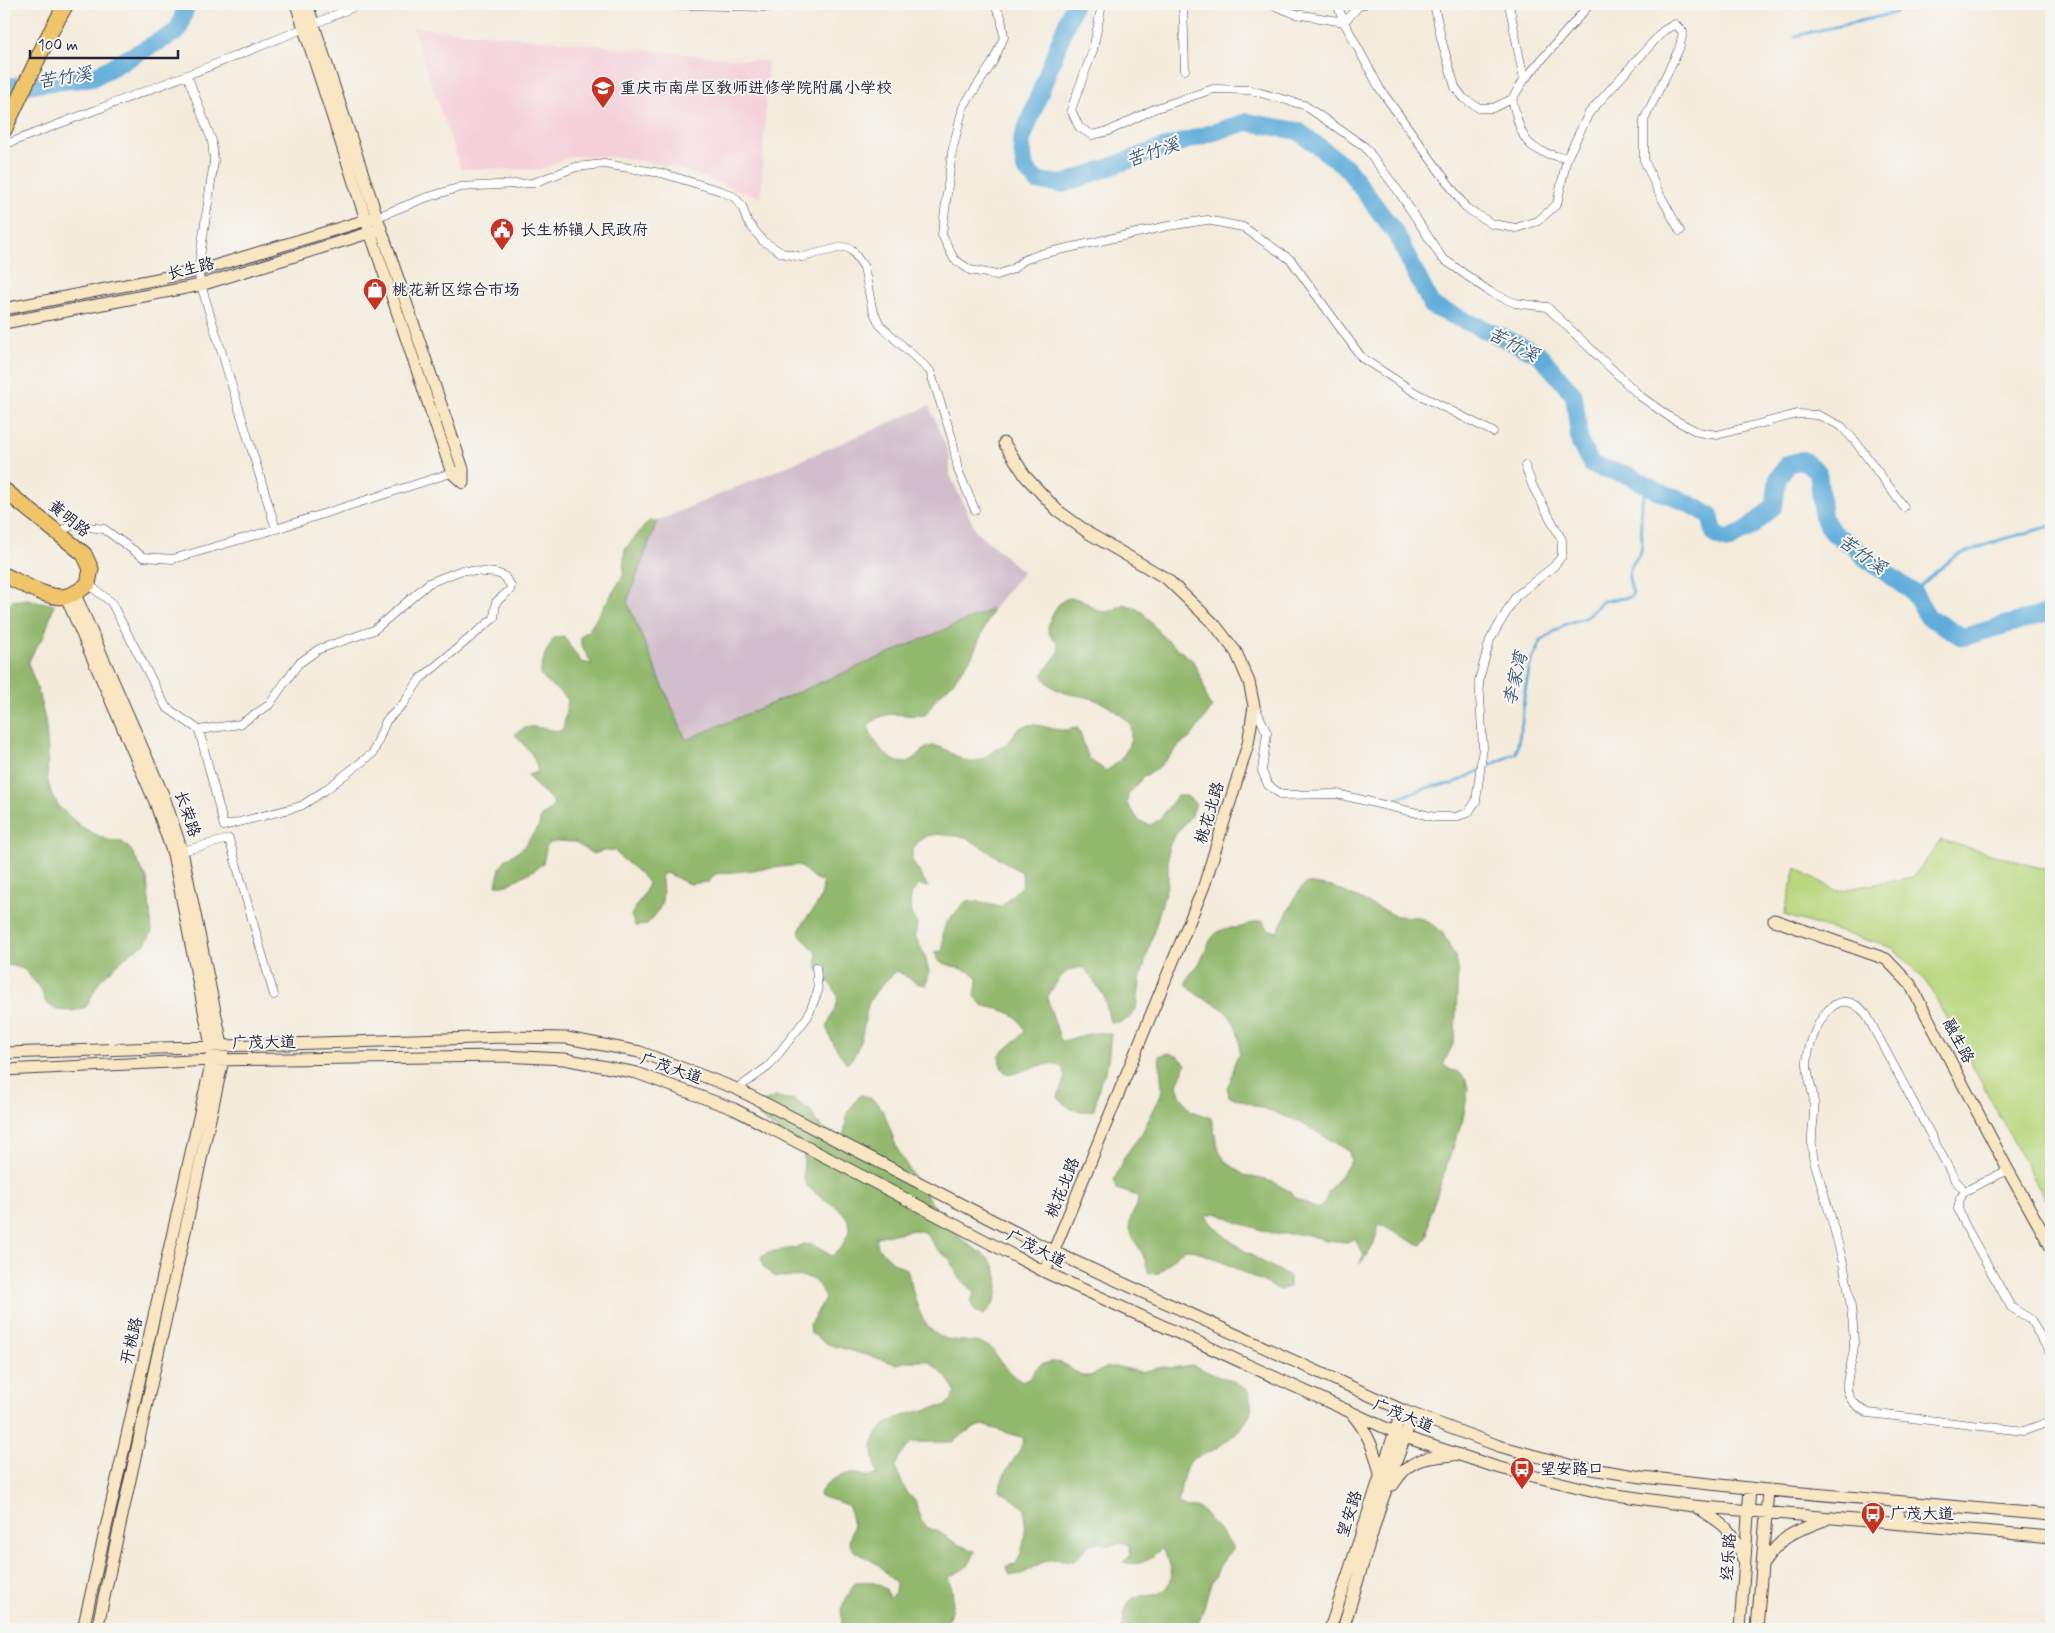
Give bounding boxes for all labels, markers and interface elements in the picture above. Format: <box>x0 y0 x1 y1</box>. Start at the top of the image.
scale bar <box>30 28 178 60</box>
text: 100 m <box>38 36 78 56</box>
water label: 苦竹溪 <box>36 62 95 94</box>
school or university icon: 重庆市南岸区教师进修学院附属小学校 <box>590 75 616 109</box>
place label: 重庆市南岸区教师进修学院附属小学校 <box>620 78 892 99</box>
water label: 苦竹溪 <box>1124 133 1183 173</box>
public building icon: 长生桥镇人民政府 <box>489 217 515 251</box>
place label: 长生桥镇人民政府 <box>520 220 648 241</box>
street label: 长生路 <box>165 253 217 285</box>
shop icon: 桃花新区综合市场 <box>362 277 388 311</box>
place label: 桃花新区综合市场 <box>392 280 520 301</box>
water label: 苦竹溪 <box>1483 322 1543 368</box>
street label: 黄明路 <box>44 496 94 542</box>
water label: 苦竹溪 <box>1833 529 1892 581</box>
water label: 李家湾 <box>1498 648 1534 708</box>
street label: 桃花北路 <box>1191 779 1229 847</box>
street label: 长荣路 <box>169 788 205 840</box>
street label: 融生路 <box>1937 1015 1979 1067</box>
street label: 广茂大道 <box>232 1032 296 1054</box>
street label: 广茂大道 <box>637 1049 705 1089</box>
street label: 桃花北路 <box>1041 1154 1085 1222</box>
street label: 广茂大道 <box>1003 1225 1069 1273</box>
street label: 开桃路 <box>116 1315 148 1367</box>
street label: 广茂大道 <box>1369 1394 1437 1438</box>
bus stop icon: 望安路口 <box>1509 1456 1535 1490</box>
place label: 望安路口 <box>1540 1459 1604 1480</box>
street label: 望安路 <box>1333 1488 1367 1540</box>
bus stop icon: 广茂大道 <box>1860 1501 1886 1535</box>
place label: 广茂大道 <box>1890 1504 1954 1525</box>
street label: 经乐路 <box>1717 1532 1741 1582</box>

